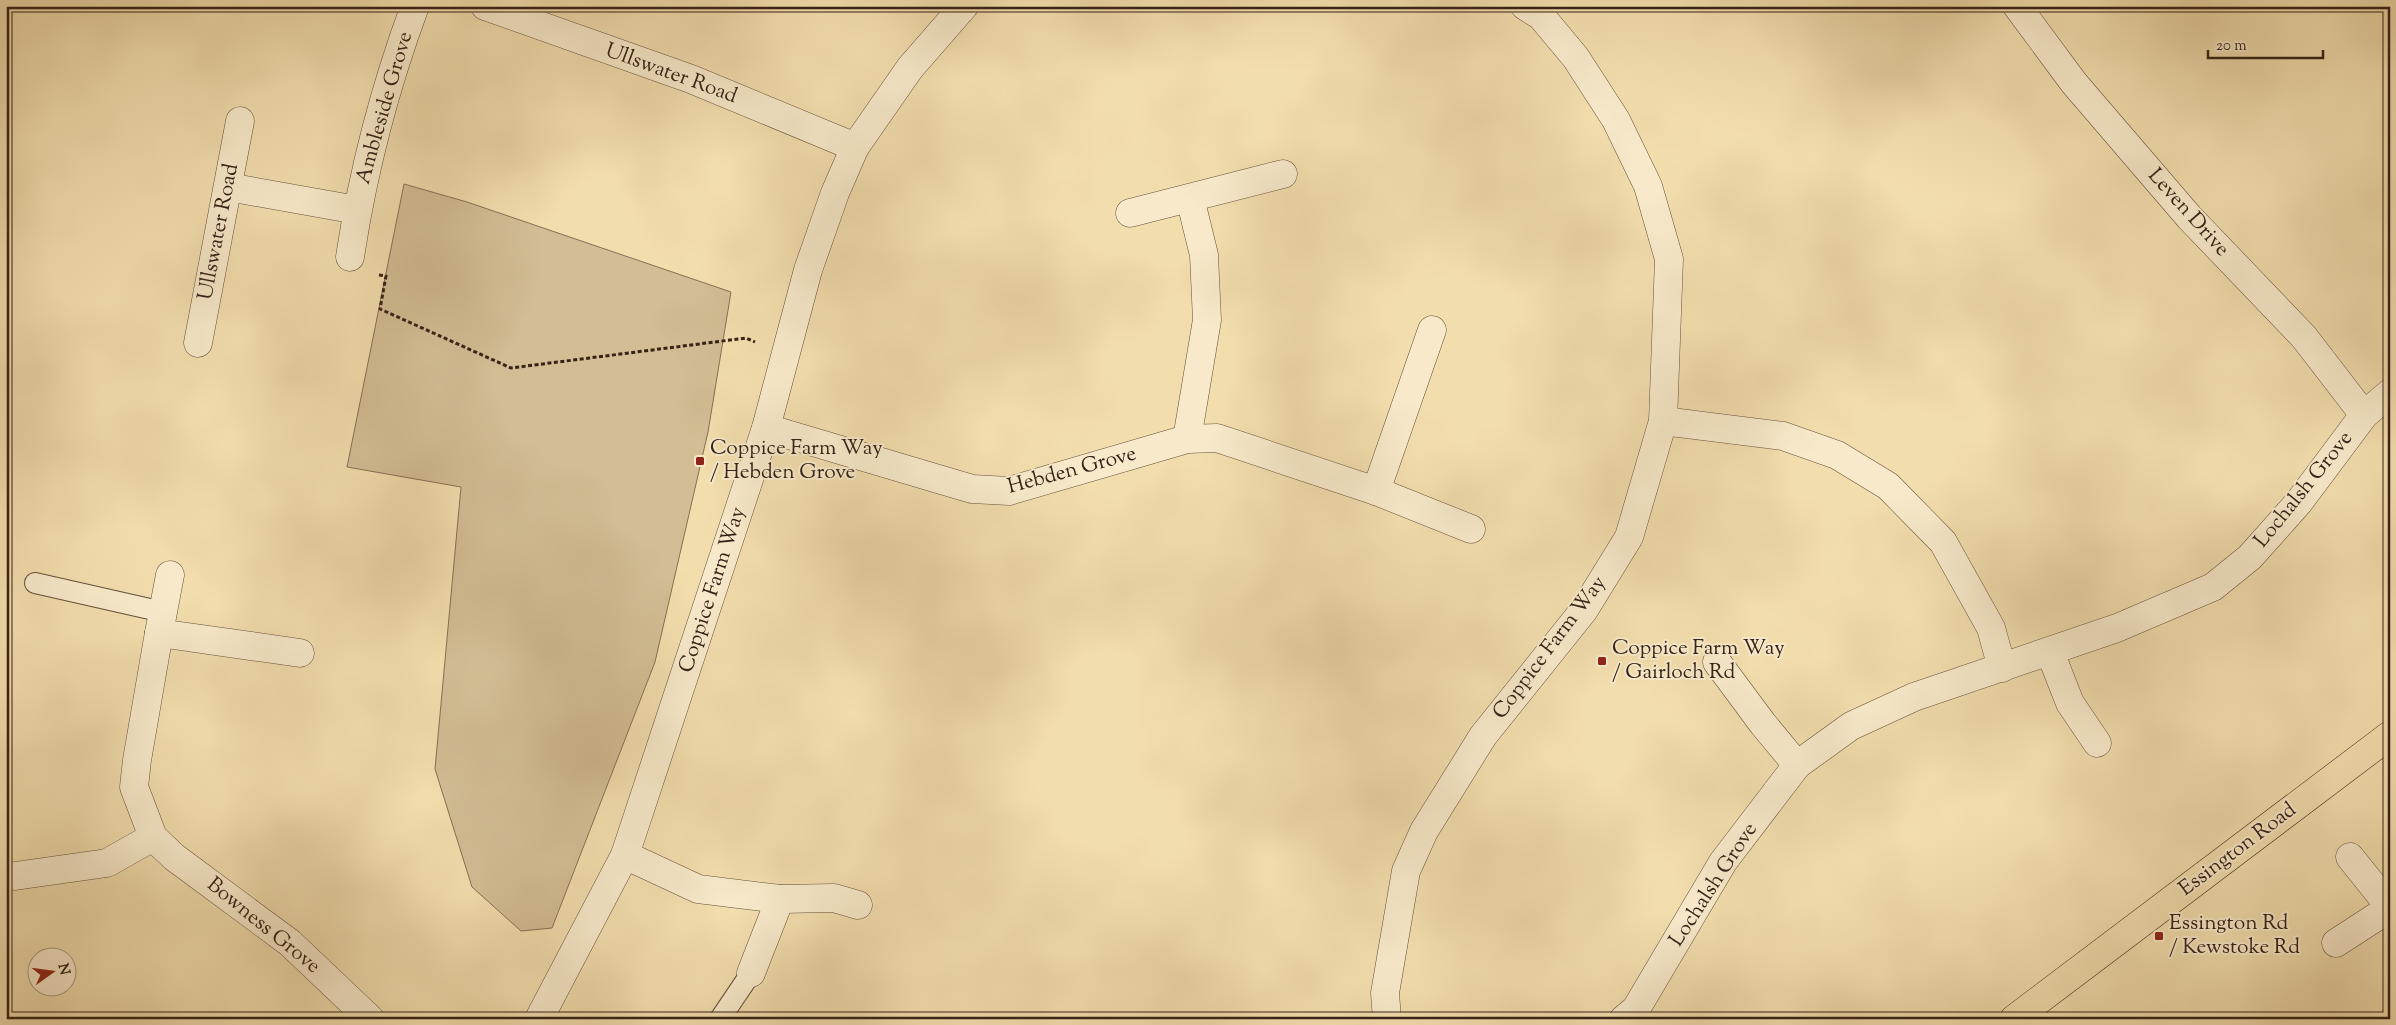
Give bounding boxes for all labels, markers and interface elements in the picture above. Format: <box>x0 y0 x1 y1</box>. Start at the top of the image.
street label: Ambleside Grove <box>349 28 421 188</box>
scale bar <box>2208 28 2324 60</box>
street label: Ullswater Road <box>601 36 741 112</box>
text: 20 m <box>2216 36 2247 57</box>
street label: Ullswater Road <box>191 161 247 303</box>
street label: Leven Drive <box>2140 162 2236 264</box>
street label: Lochalsh Grove <box>2247 425 2361 555</box>
place label: Coppice Farm Way / Hebden Grove <box>710 434 883 488</box>
street label: Hebden Grove <box>1004 439 1140 503</box>
marker: Coppice Farm Way / Hebden Grove <box>694 455 706 467</box>
street label: Coppice Farm Way <box>672 503 754 677</box>
street label: Coppice Farm Way <box>1486 570 1614 726</box>
place label: Coppice Farm Way / Gairloch Rd <box>1612 634 1785 688</box>
marker: Coppice Farm Way / Gairloch Rd <box>1596 655 1608 667</box>
street label: Essington Road <box>2173 796 2303 904</box>
street label: Lochalsh Grove <box>1663 817 1765 953</box>
street label: Bowness Grove <box>200 871 326 981</box>
place label: Essington Rd / Kewstoke Rd <box>2169 909 2300 963</box>
marker: Essington Rd / Kewstoke Rd <box>2153 930 2165 942</box>
north arrow <box>28 948 78 998</box>
text: N <box>52 961 74 977</box>

